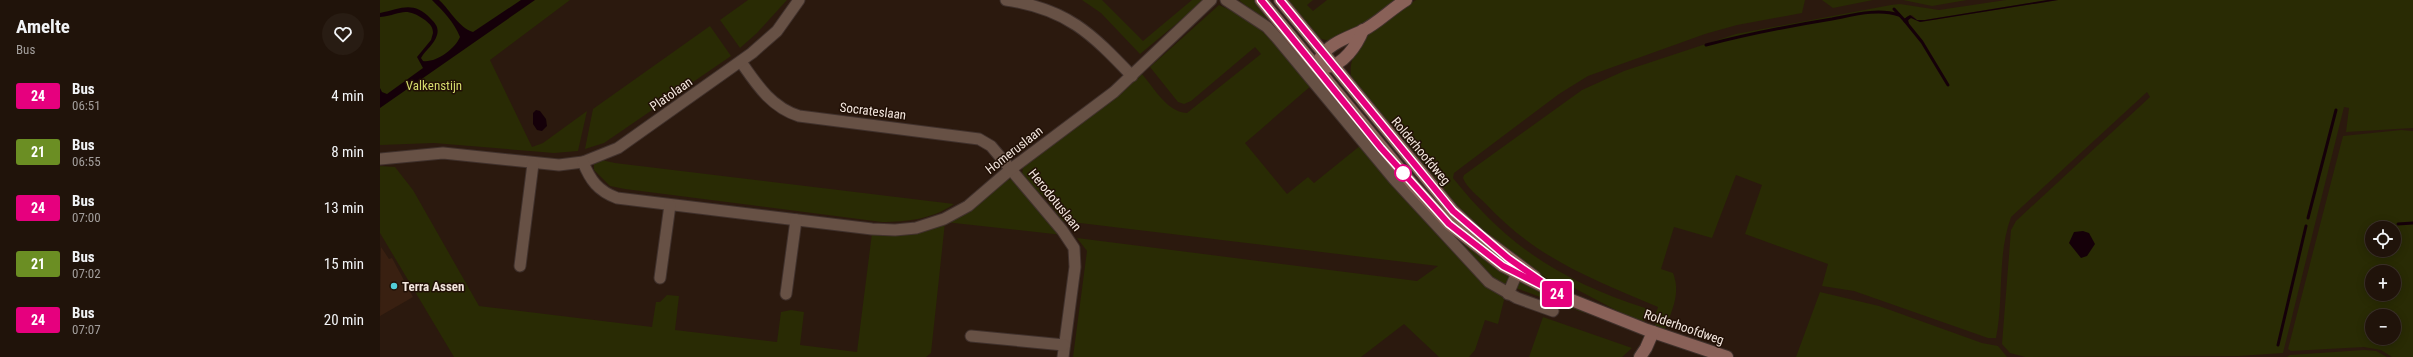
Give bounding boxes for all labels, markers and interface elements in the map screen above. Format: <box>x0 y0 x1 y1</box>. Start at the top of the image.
button: heart <box>322 13 364 55</box>
text: Amelte <box>16 15 70 38</box>
text: Bus <box>16 42 35 57</box>
street label: Platolaan <box>647 74 695 114</box>
park label: Valkenstijn <box>406 78 462 93</box>
text: Bus <box>72 80 95 98</box>
text: 4 min <box>331 87 364 105</box>
text: 24 <box>31 88 45 104</box>
text: 06:51 <box>72 98 101 113</box>
street label: Socrateslaan <box>839 99 907 123</box>
street label: Rolderhoofdweg <box>1388 114 1454 188</box>
street label: Homeruslaan <box>982 123 1046 177</box>
text: Bus <box>72 136 95 154</box>
text: 8 min <box>331 143 364 161</box>
text: 21 <box>31 144 45 160</box>
text: 06:55 <box>72 154 101 169</box>
unlabelled marker <box>1394 164 1412 182</box>
street label: Herodotuslaan <box>1025 166 1085 234</box>
text: Bus <box>72 192 95 210</box>
text: 13 min <box>324 199 364 217</box>
text: 24 <box>31 200 45 216</box>
text: 07:00 <box>72 210 101 225</box>
map controls <box>2365 221 2401 345</box>
button: locate <box>2365 221 2401 257</box>
text: Bus <box>72 248 95 266</box>
text: 15 min <box>324 255 364 273</box>
text: 21 <box>31 256 45 272</box>
button: + <box>2365 265 2401 301</box>
text: 07:02 <box>72 266 101 281</box>
place label: Terra Assen <box>402 279 464 294</box>
marker: Terra Assen <box>389 281 399 291</box>
line badge: 24 <box>1539 281 1575 307</box>
text: 24 <box>1550 286 1564 302</box>
text: Bus <box>72 304 95 322</box>
street label: Rolderhoofdweg <box>1642 306 1726 348</box>
button: − <box>2365 309 2401 345</box>
text: 20 min <box>324 311 364 329</box>
text: 24 <box>31 312 45 328</box>
text: 07:07 <box>72 322 101 337</box>

